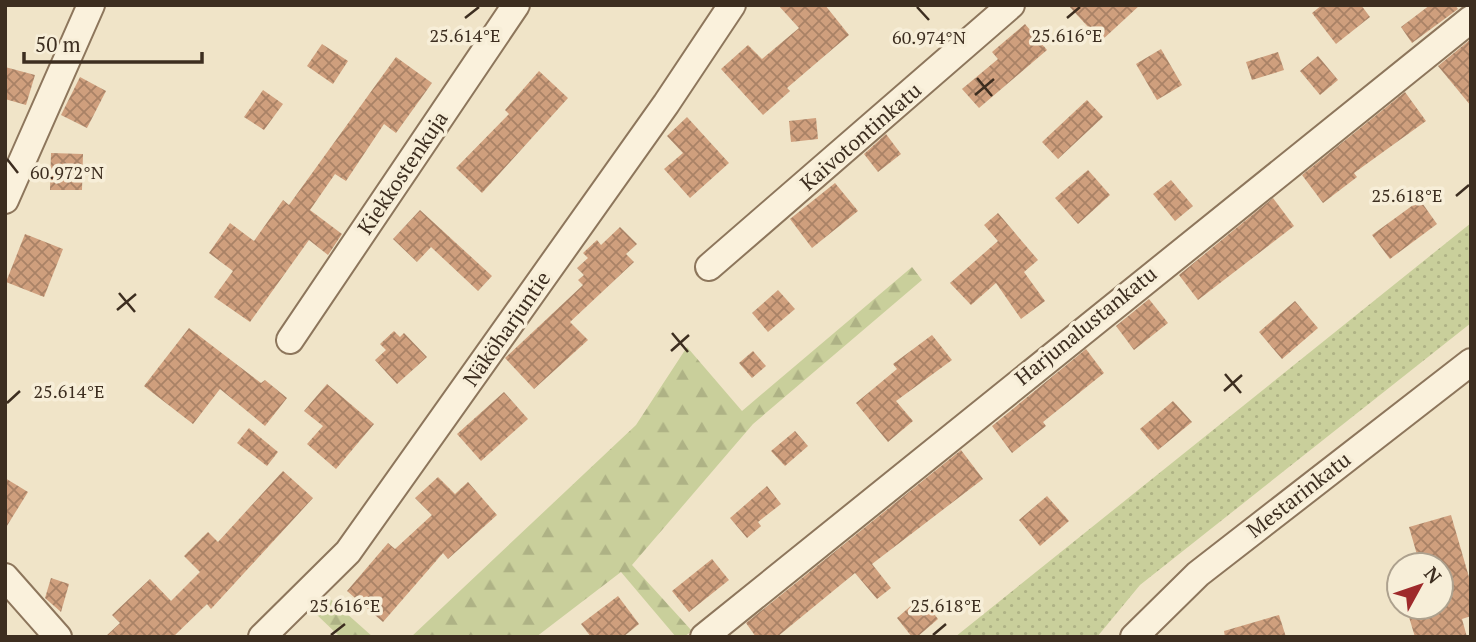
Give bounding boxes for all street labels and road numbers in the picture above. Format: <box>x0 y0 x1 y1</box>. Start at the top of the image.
street label: Kaivotontinkatu <box>794 76 927 197</box>
street label: Kiekkostenkuja <box>351 105 454 240</box>
street label: Harjunalustankatu <box>1009 259 1162 391</box>
street label: Näköharjuntie <box>456 265 556 392</box>
street label: Mestarinkatu <box>1241 445 1356 544</box>

